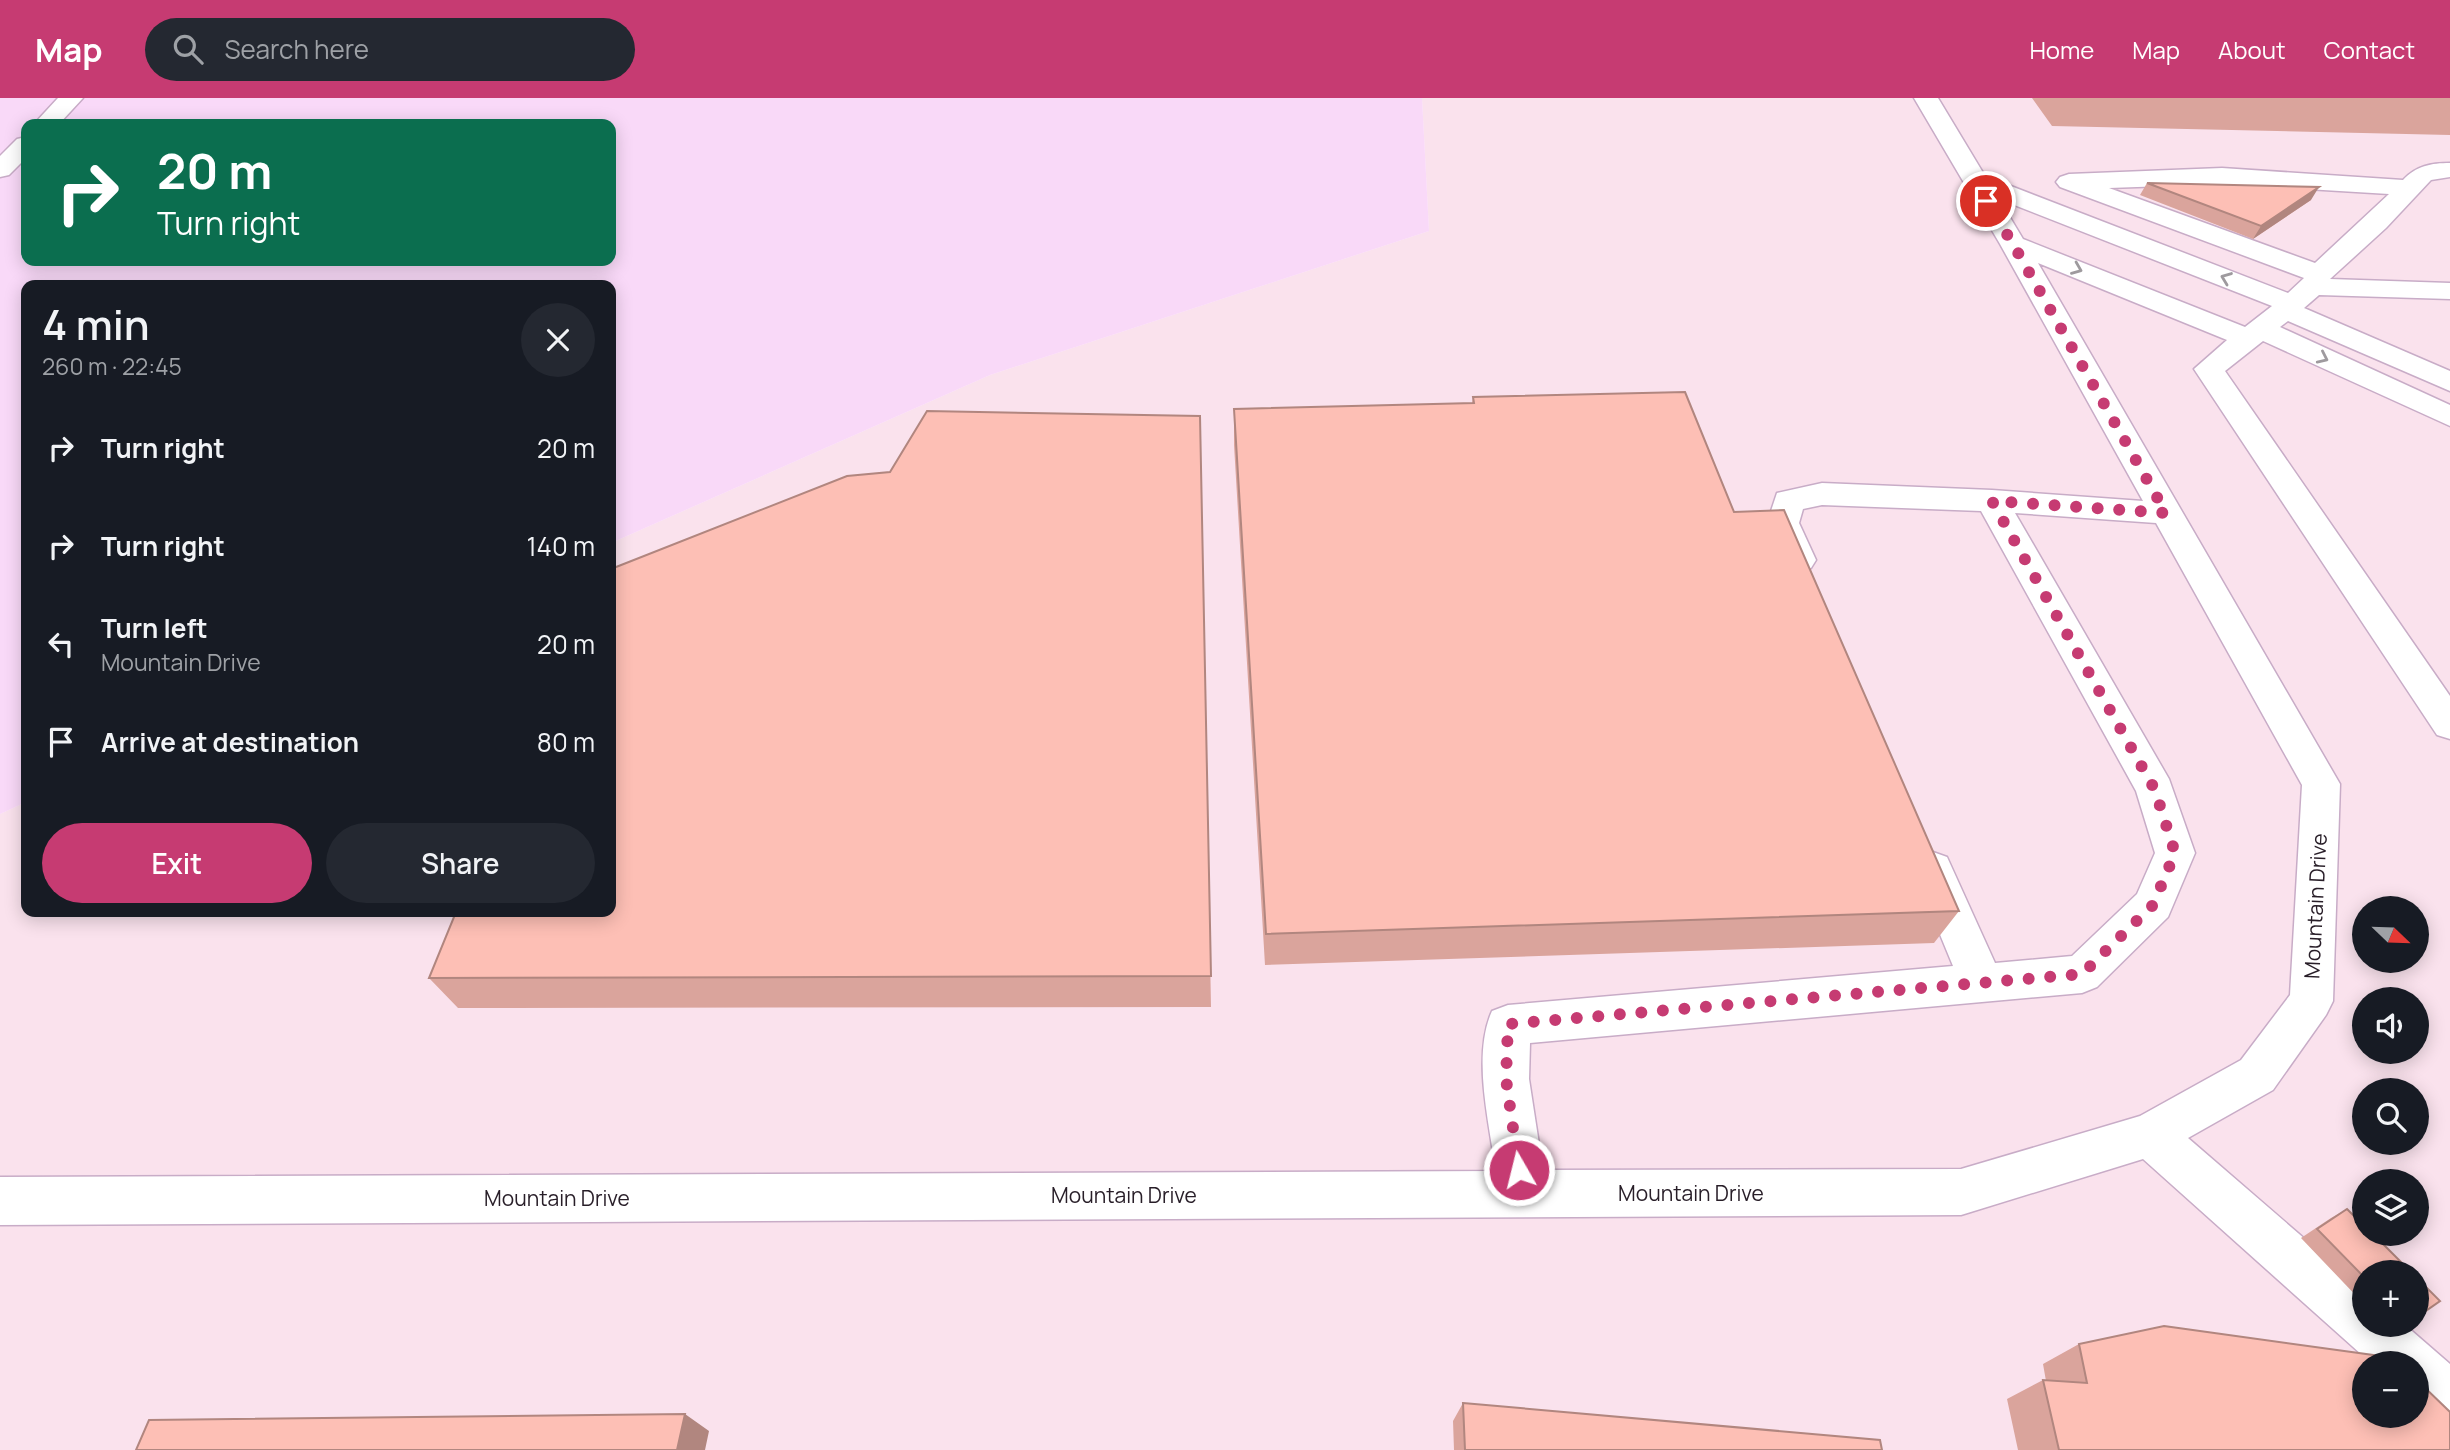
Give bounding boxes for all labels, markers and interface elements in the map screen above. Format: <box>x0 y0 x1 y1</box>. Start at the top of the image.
search box <box>145 18 635 81</box>
text: Map <box>35 27 103 72</box>
icon: search <box>169 30 207 68</box>
text: Search here <box>225 31 369 67</box>
text: Home <box>2029 33 2094 66</box>
text: Map <box>2132 33 2180 66</box>
text: About <box>2218 33 2286 66</box>
text: Contact <box>2324 33 2415 66</box>
text: 20 m <box>157 137 272 204</box>
icon: right <box>42 147 133 238</box>
pin <box>1956 171 2016 231</box>
icon: arrive <box>1967 182 2005 220</box>
text: Turn right <box>157 201 300 245</box>
one-way arrow <box>2070 261 2082 275</box>
one-way arrow <box>2221 273 2233 287</box>
text: 4 min <box>42 295 150 353</box>
button: close <box>521 303 595 377</box>
text: 260 m · 22:45 <box>42 350 182 382</box>
one-way arrow <box>2316 350 2328 364</box>
icon: right <box>42 429 80 467</box>
text: Turn right <box>101 430 225 466</box>
text: 20 m <box>537 430 595 466</box>
icon: right <box>42 527 80 565</box>
text: Turn right <box>101 528 225 564</box>
text: 140 m <box>526 528 595 564</box>
text: Turn left <box>101 610 208 646</box>
icon: left <box>42 625 80 663</box>
text: 20 m <box>537 626 595 662</box>
text: Mountain Drive <box>101 646 261 678</box>
icon: arrive <box>42 723 80 761</box>
text: Arrive at destination <box>101 724 359 760</box>
text: 80 m <box>537 724 595 760</box>
button: Exit <box>42 823 312 903</box>
button: Share <box>326 823 595 903</box>
street label: Mountain Drive <box>2297 832 2333 980</box>
north arrow <box>2352 896 2429 973</box>
map controls <box>2352 896 2429 1428</box>
button: sound <box>2352 987 2429 1064</box>
button: search <box>2352 1078 2429 1155</box>
position arrow <box>1482 1133 1556 1207</box>
button: layers <box>2352 1169 2429 1246</box>
street label: Mountain Drive <box>1618 1179 1764 1207</box>
street label: Mountain Drive <box>1051 1181 1197 1209</box>
street label: Mountain Drive <box>484 1184 630 1212</box>
button: + <box>2352 1260 2429 1337</box>
button: − <box>2352 1351 2429 1428</box>

